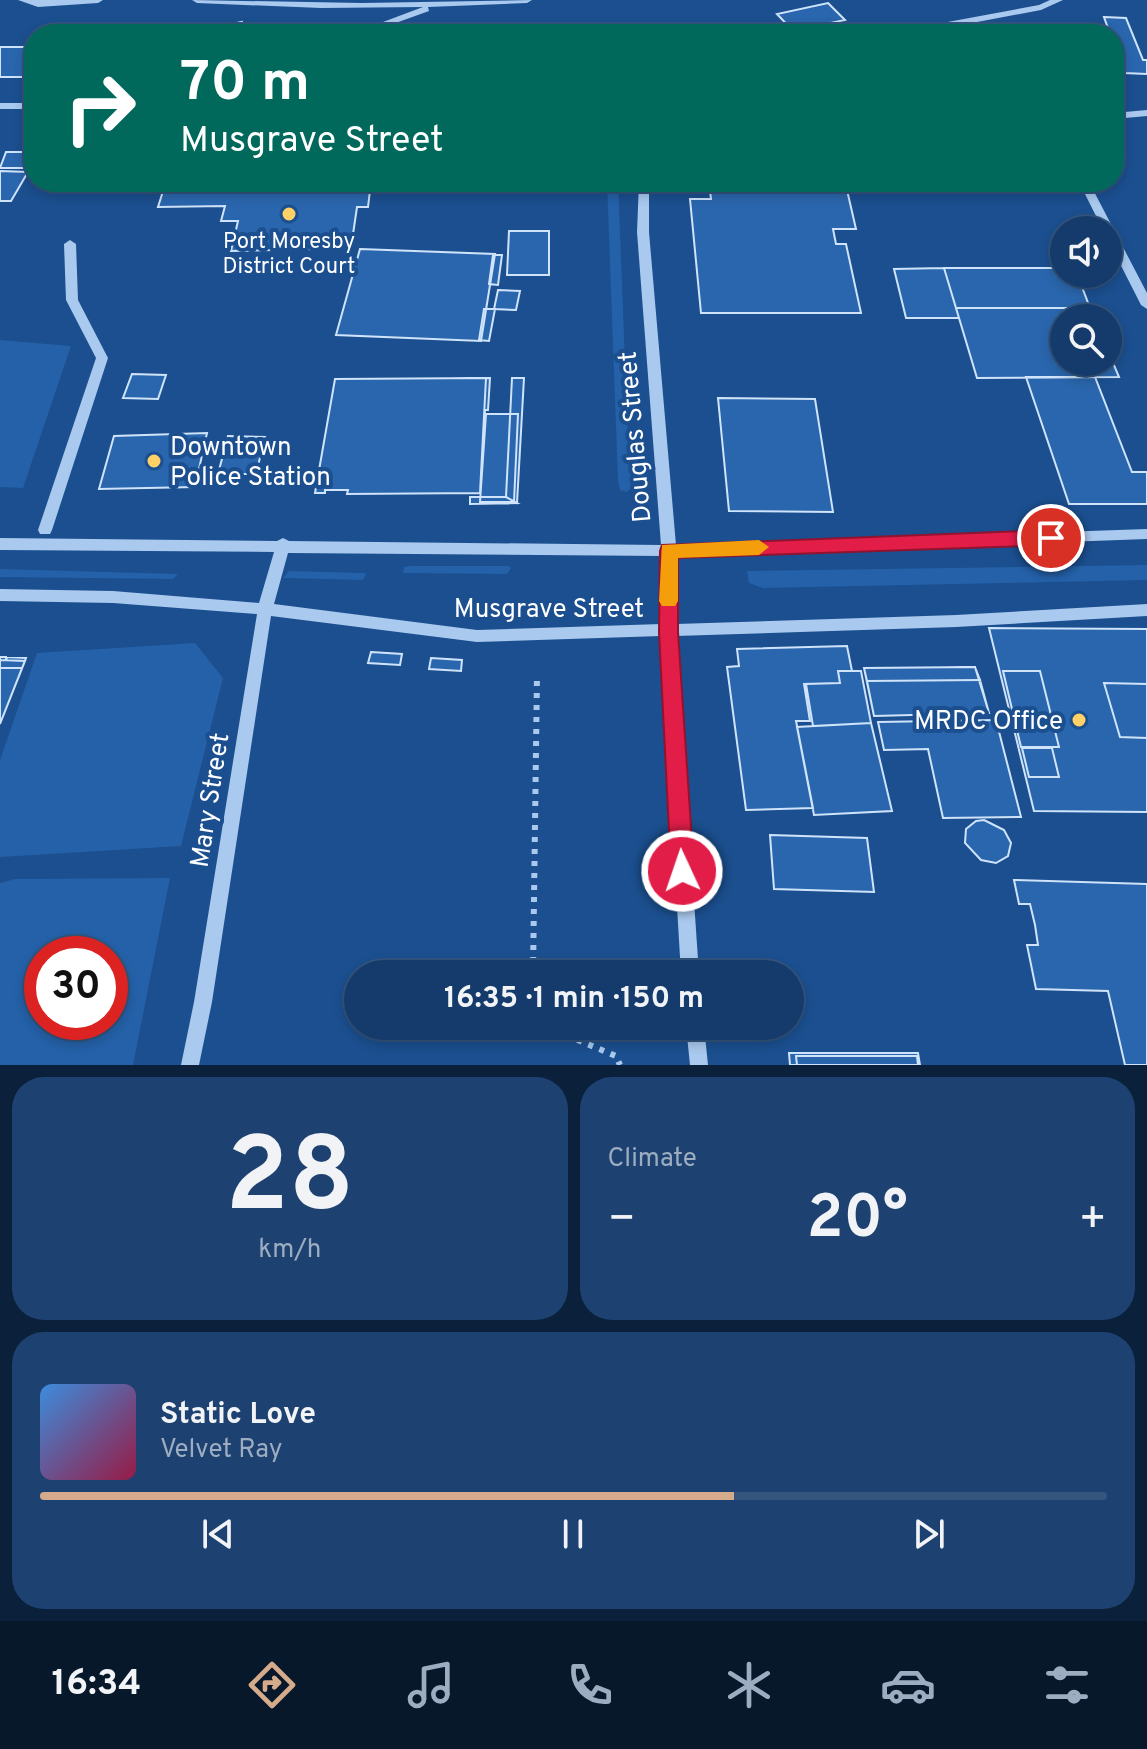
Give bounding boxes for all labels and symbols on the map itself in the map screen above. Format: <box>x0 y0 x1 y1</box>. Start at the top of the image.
marker: Port Moresby District Court <box>280 205 298 223</box>
place label: Port Moresby District Court <box>223 229 355 281</box>
street label: Douglas Street <box>613 350 660 524</box>
place label: Downtown Police Station <box>170 432 331 495</box>
marker: Downtown Police Station <box>145 452 163 470</box>
pin <box>1017 504 1085 572</box>
street label: Musgrave Street <box>454 594 644 627</box>
place label: MRDC Office <box>914 706 1063 739</box>
marker: MRDC Office <box>1070 711 1088 729</box>
street label: Mary Street <box>185 731 238 870</box>
position arrow <box>640 829 724 913</box>
speed limit sign: 30 <box>24 936 128 1040</box>

